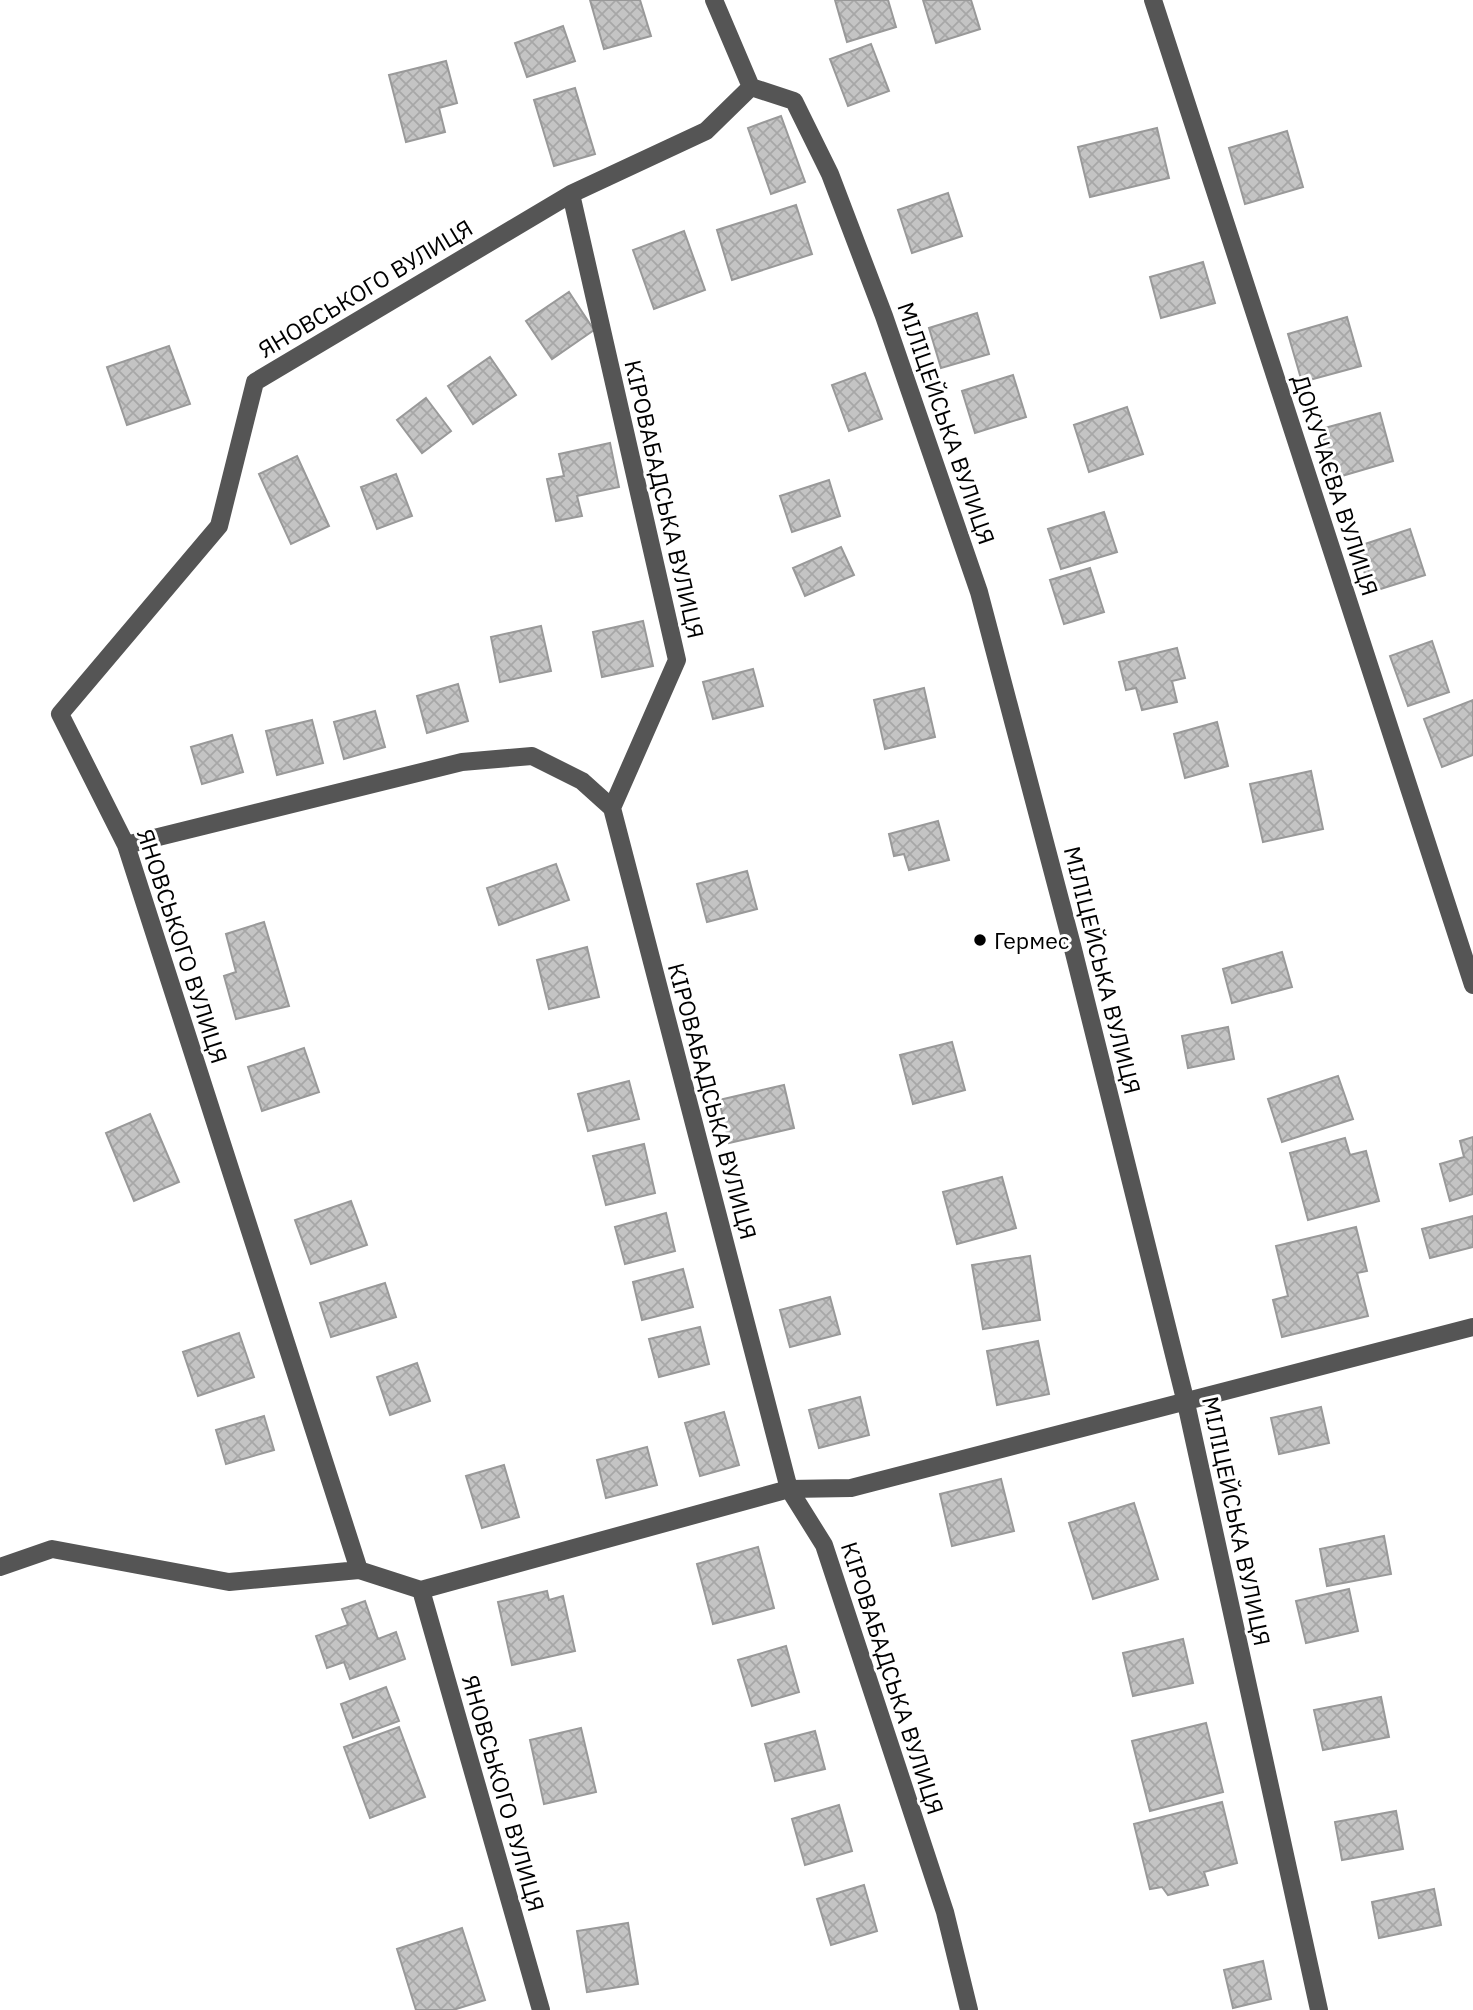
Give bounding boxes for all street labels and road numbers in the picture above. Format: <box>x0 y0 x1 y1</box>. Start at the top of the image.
street label: ЯНОВСЬКОГО ВУЛИЦЯ <box>252 212 478 364</box>
street label: МІЛІЦЕЙСЬКА ВУЛИЦЯ <box>891 298 1003 548</box>
street label: КІРОВАБАДСЬКА ВУЛИЦЯ <box>618 357 712 641</box>
street label: ДОКУЧАЄВА ВУЛИЦЯ <box>1286 371 1386 599</box>
street label: ЯНОВСЬКОГО ВУЛИЦЯ <box>131 825 235 1067</box>
street label: МІЛІЦЕЙСЬКА ВУЛИЦЯ <box>1058 843 1148 1097</box>
street label: КІРОВАБАДСЬКА ВУЛИЦЯ <box>662 960 764 1242</box>
street label: МІЛІЦЕЙСЬКА ВУЛИЦЯ <box>1196 1394 1278 1648</box>
street label: КІРОВАБАДСЬКА ВУЛИЦЯ <box>835 1538 951 1818</box>
street label: ЯНОВСЬКОГО ВУЛИЦЯ <box>456 1671 552 1915</box>

